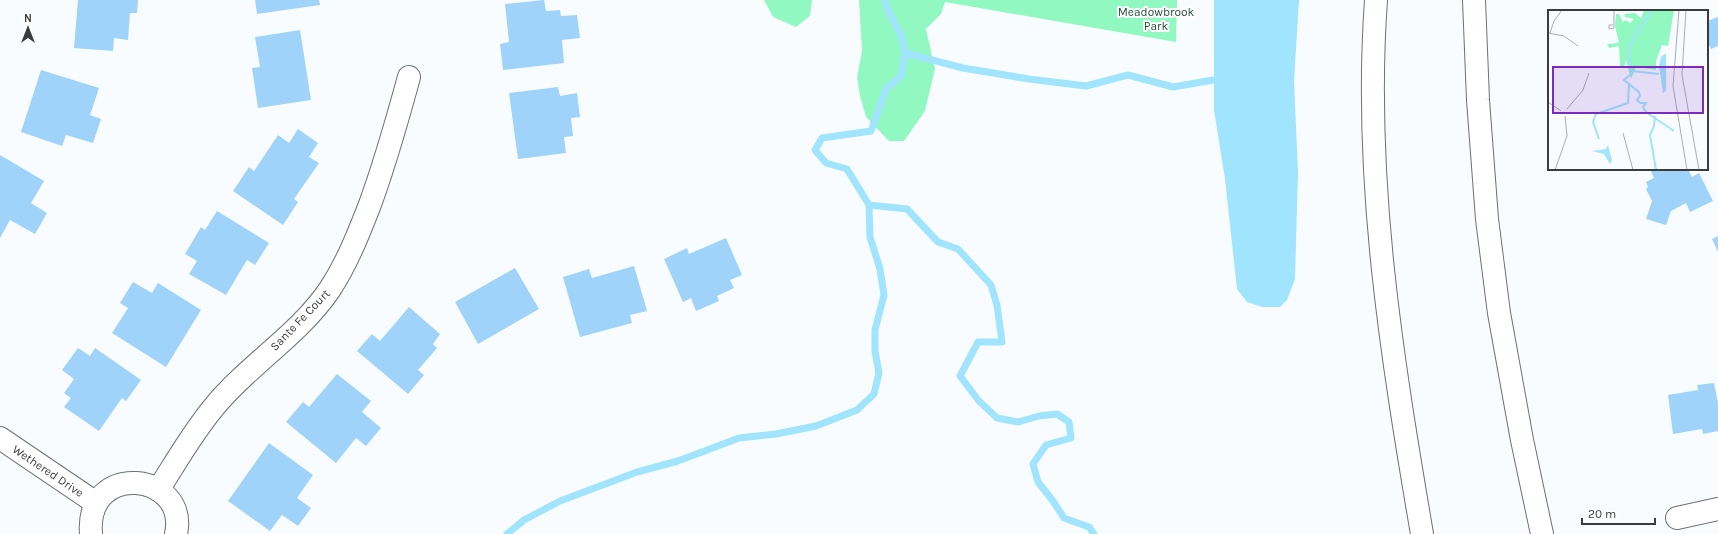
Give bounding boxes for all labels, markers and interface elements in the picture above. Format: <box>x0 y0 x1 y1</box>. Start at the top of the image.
park label: Meadowbrook Park <box>1118 5 1195 33</box>
north arrow <box>8 8 48 48</box>
inset map <box>1548 10 1708 170</box>
text: N <box>24 12 32 25</box>
street label: Sante Fe Court <box>267 286 333 354</box>
street label: Wethered Drive <box>10 442 86 500</box>
scale bar <box>1582 500 1655 526</box>
text: 20 m <box>1588 507 1616 521</box>

